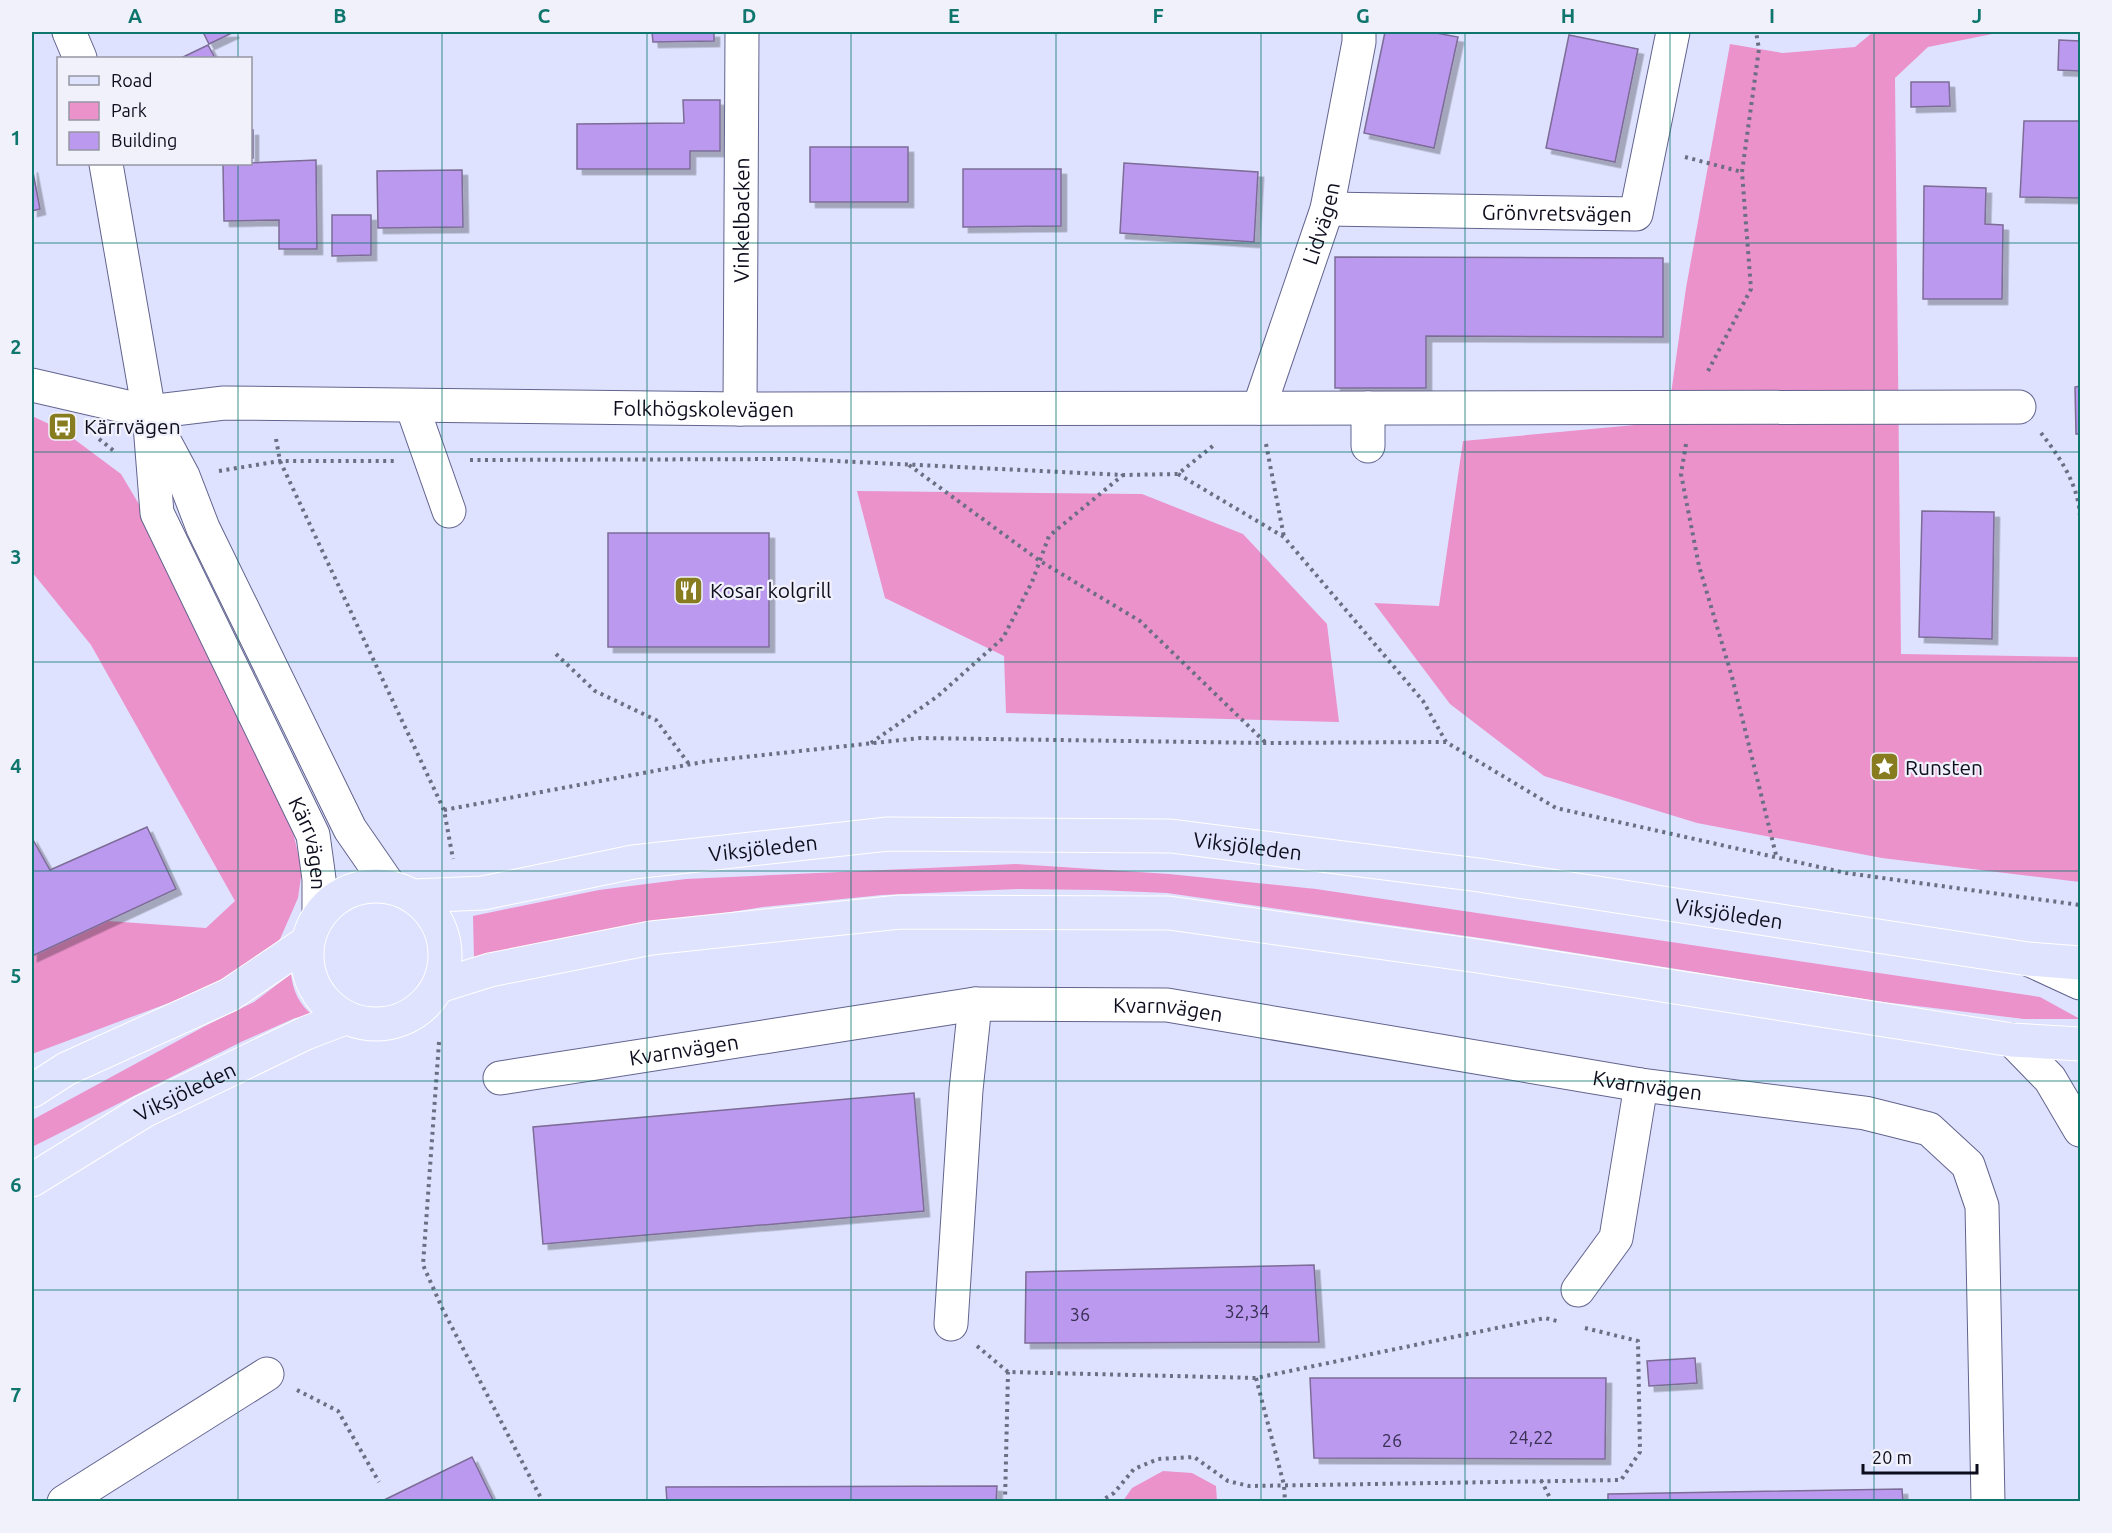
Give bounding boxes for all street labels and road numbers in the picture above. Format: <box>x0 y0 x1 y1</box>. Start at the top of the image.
street label: Vinkelbacken <box>729 157 753 283</box>
street label: Lidvägen <box>1297 180 1344 267</box>
street label: Grönvretsvägen <box>1482 200 1632 226</box>
street label: Folkhögskolevägen <box>613 396 794 421</box>
street label: Kärrvägen <box>284 793 331 890</box>
street label: Viksjöleden <box>1192 827 1303 864</box>
street label: Viksjöleden <box>707 830 819 866</box>
street label: Viksjöleden <box>1673 893 1785 933</box>
street label: Kvarnvägen <box>1113 993 1225 1026</box>
street label: Kvarnvägen <box>627 1029 740 1070</box>
street label: Viksjöleden <box>130 1057 239 1126</box>
street label: Kvarnvägen <box>1591 1065 1704 1105</box>

